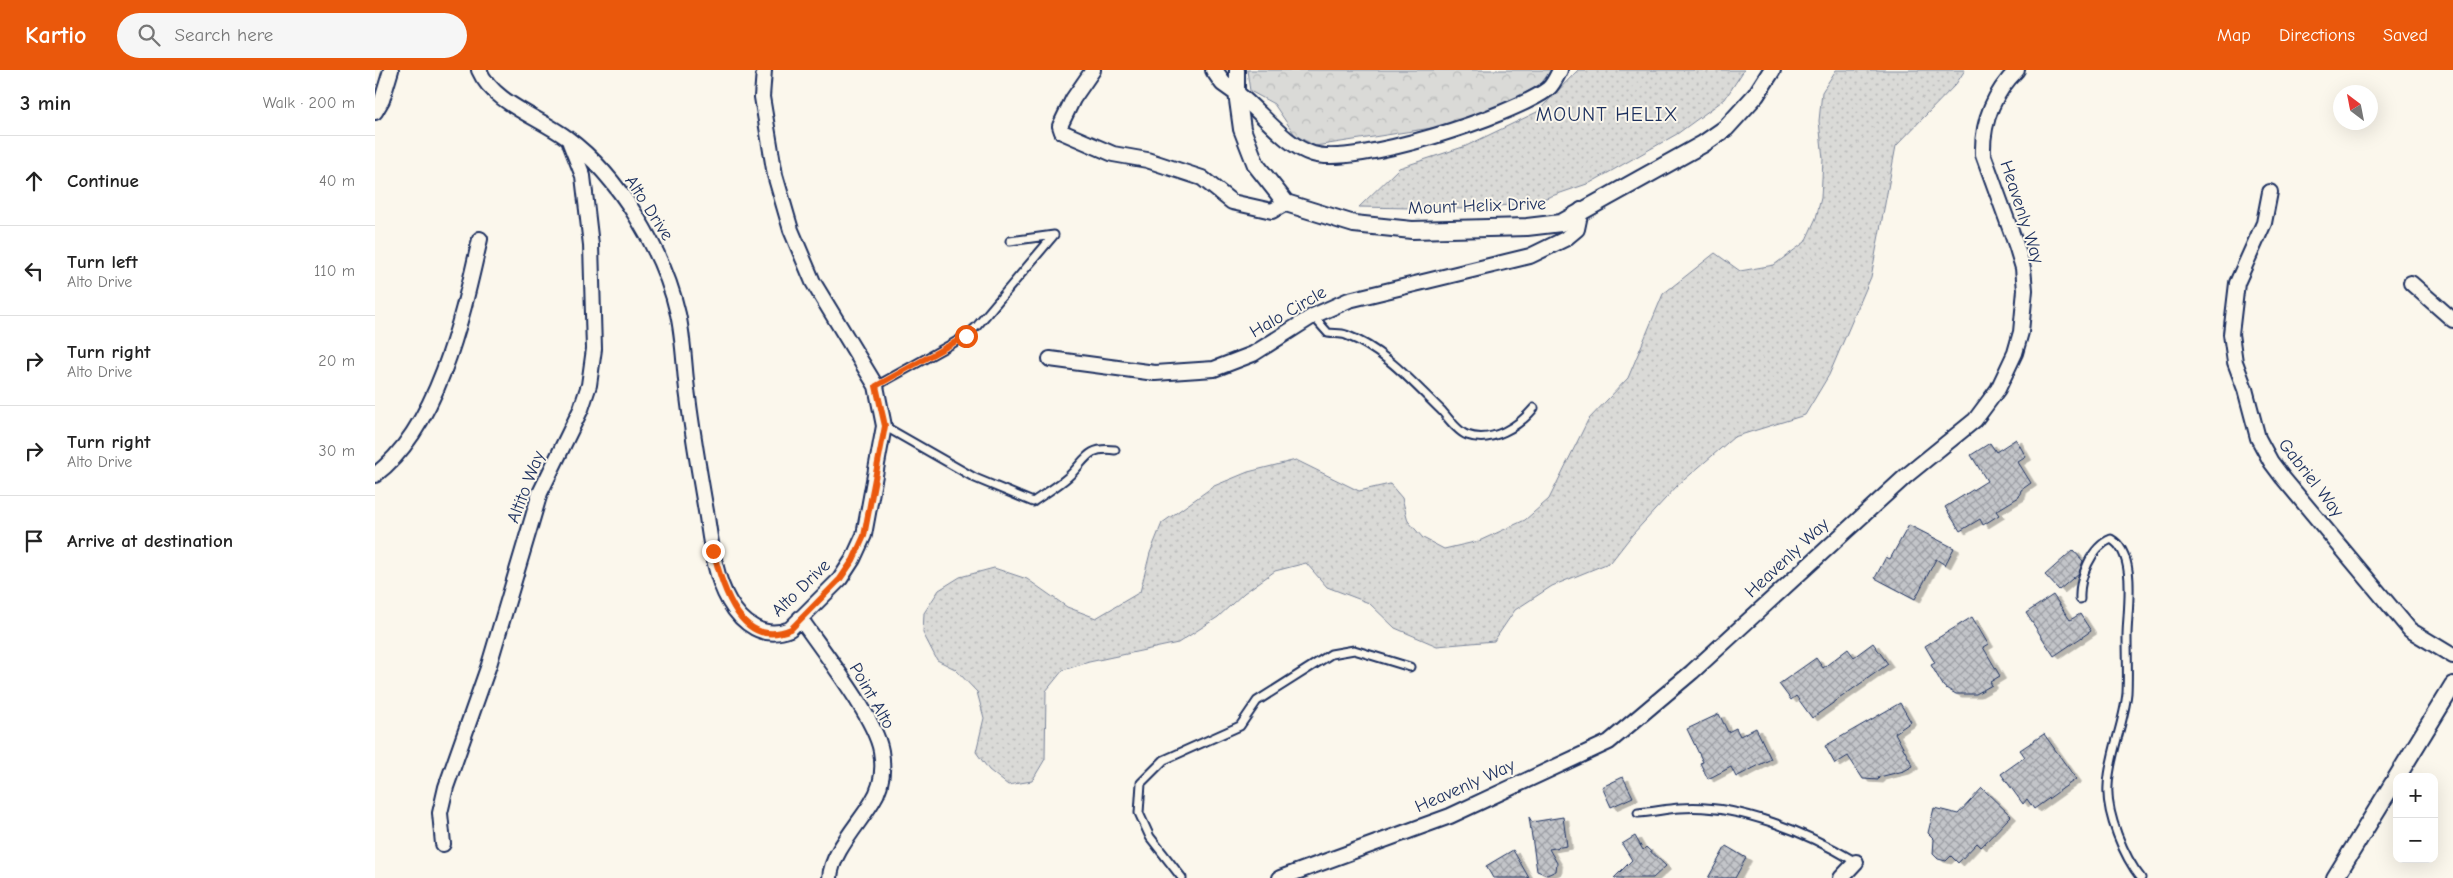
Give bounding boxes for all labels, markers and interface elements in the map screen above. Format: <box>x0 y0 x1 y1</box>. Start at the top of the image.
search box <box>117 13 467 58</box>
text: Kartio <box>25 21 87 49</box>
icon: search <box>135 21 163 49</box>
text: Search here <box>175 24 273 46</box>
text: Map <box>2217 25 2251 46</box>
text: Directions <box>2279 25 2355 46</box>
text: Saved <box>2383 25 2428 46</box>
north arrow <box>2333 85 2378 130</box>
text: 3 min <box>20 91 71 115</box>
text: Walk · 200 m <box>263 94 355 112</box>
district label: MOUNT HELIX <box>1536 103 1678 126</box>
street label: Heavenly Way <box>1995 158 2049 267</box>
icon: ahead <box>20 167 48 195</box>
text: Continue <box>67 170 139 192</box>
text: 40 m <box>319 172 355 190</box>
street label: Alto Drive <box>620 172 678 244</box>
street label: Mount Helix Drive <box>1408 193 1546 219</box>
text: Turn left <box>67 251 138 273</box>
icon: left <box>20 257 48 285</box>
text: 110 m <box>314 262 355 280</box>
text: Alto Drive <box>67 273 132 291</box>
street label: Halo Circle <box>1246 282 1330 342</box>
route start <box>955 325 978 348</box>
text: Turn right <box>67 341 151 363</box>
icon: right <box>20 347 48 375</box>
text: 20 m <box>318 352 355 370</box>
text: Alto Drive <box>67 363 132 381</box>
text: Turn right <box>67 431 151 453</box>
street label: Gabriel Way <box>2274 435 2349 522</box>
icon: right <box>20 437 48 465</box>
text: 30 m <box>319 442 355 460</box>
street label: Altito Way <box>503 447 550 526</box>
text: Alto Drive <box>67 453 132 471</box>
street label: Heavenly Way <box>1741 513 1834 602</box>
icon: arrive <box>20 527 48 555</box>
text: Arrive at destination <box>67 530 233 552</box>
route end <box>702 540 725 563</box>
street label: Alto Drive <box>767 555 835 621</box>
street label: Point Alto <box>845 659 899 733</box>
street label: Heavenly Way <box>1412 754 1519 817</box>
map controls <box>2393 773 2438 863</box>
button: + <box>2393 773 2438 818</box>
button: − <box>2393 818 2438 863</box>

